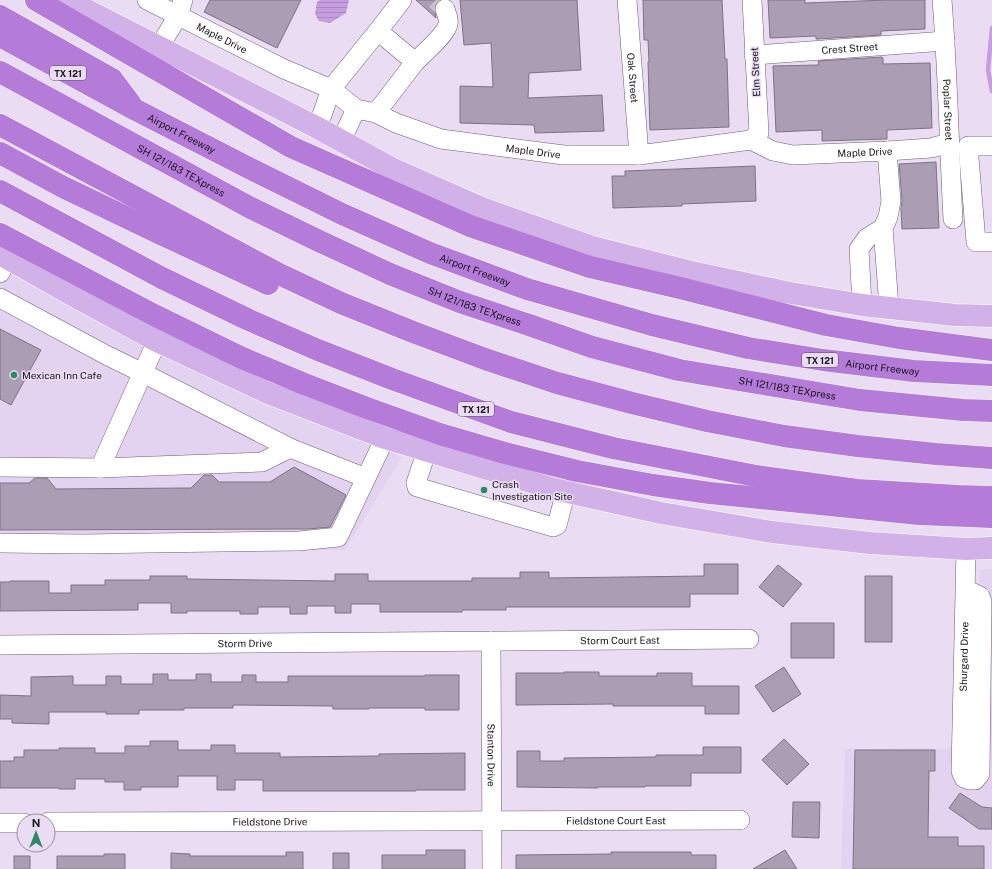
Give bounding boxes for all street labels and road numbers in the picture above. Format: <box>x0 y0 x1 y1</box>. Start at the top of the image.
street label: Maple Drive <box>195 20 250 56</box>
street label: Crest Street <box>821 40 879 56</box>
street label: Elm Street <box>748 47 762 97</box>
street label: Oak Street <box>625 52 641 103</box>
road number: TX 121 <box>50 66 86 80</box>
street label: Poplar Street <box>941 79 955 141</box>
street label: Airport Freeway <box>146 111 218 156</box>
street label: SH 121/183 TEXpress <box>135 141 227 199</box>
street label: Maple Drive <box>505 141 562 161</box>
street label: Maple Drive <box>837 145 893 159</box>
street label: Airport Freeway <box>438 251 513 289</box>
street label: SH 121/183 TEXpress <box>426 284 523 328</box>
road number: TX 121 <box>802 353 838 367</box>
street label: Airport Freeway <box>845 357 921 377</box>
street label: SH 121/183 TEXpress <box>738 374 837 402</box>
road number: TX 121 <box>458 402 494 416</box>
street label: Shurgard Drive <box>957 621 970 692</box>
street label: Storm Court East <box>580 634 660 646</box>
street label: Storm Drive <box>217 637 273 649</box>
street label: Stanton Drive <box>485 723 498 787</box>
street label: Fieldstone Court East <box>566 814 666 827</box>
street label: Fieldstone Drive <box>232 815 308 827</box>

